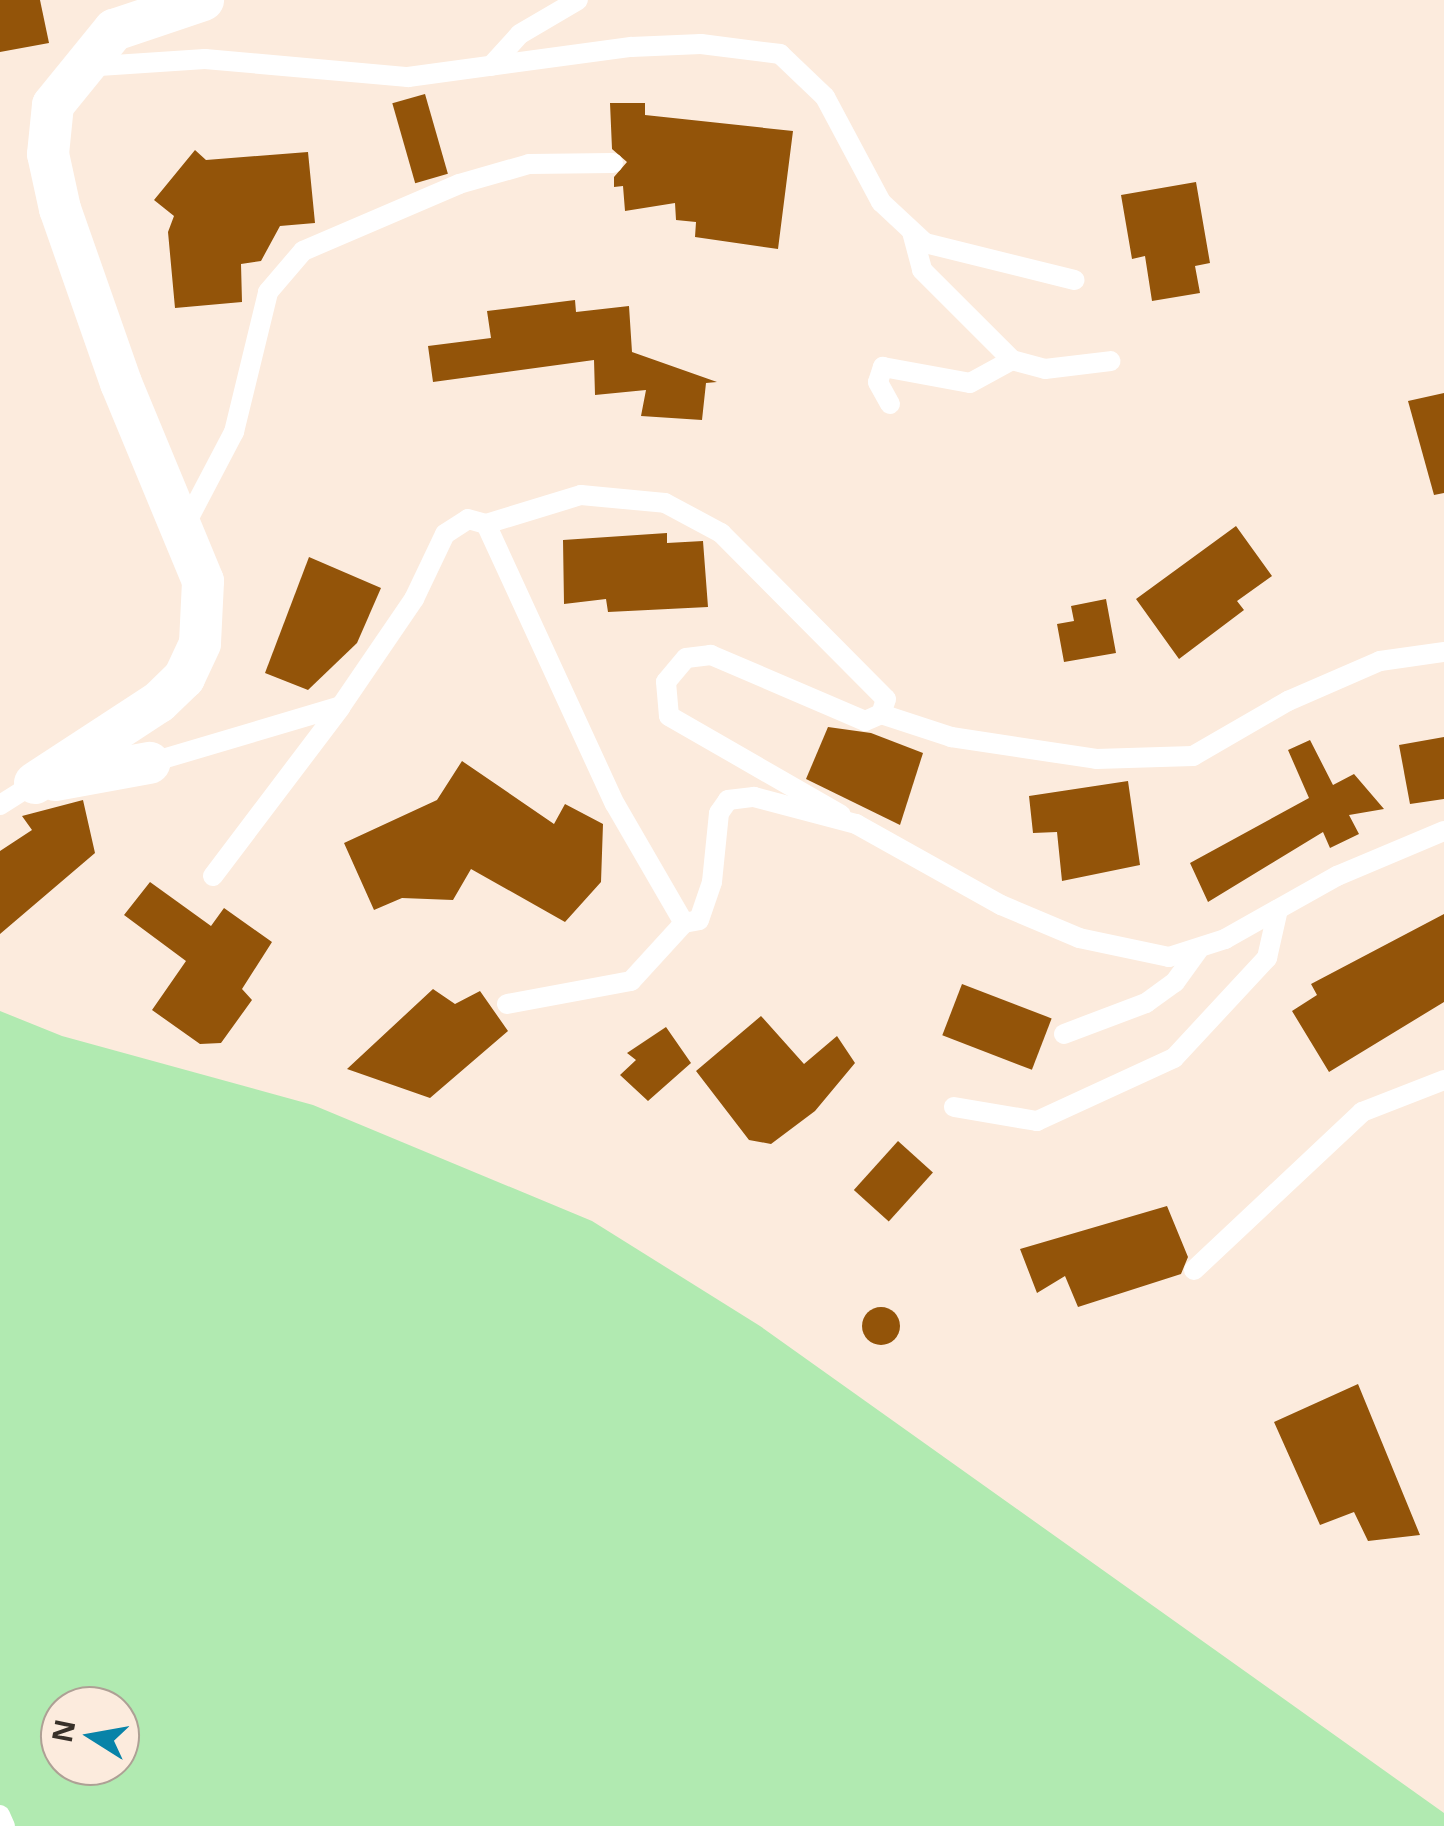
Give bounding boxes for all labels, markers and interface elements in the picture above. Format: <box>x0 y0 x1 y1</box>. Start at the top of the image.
north arrow <box>40 1686 140 1786</box>
text: N <box>42 1716 83 1745</box>

